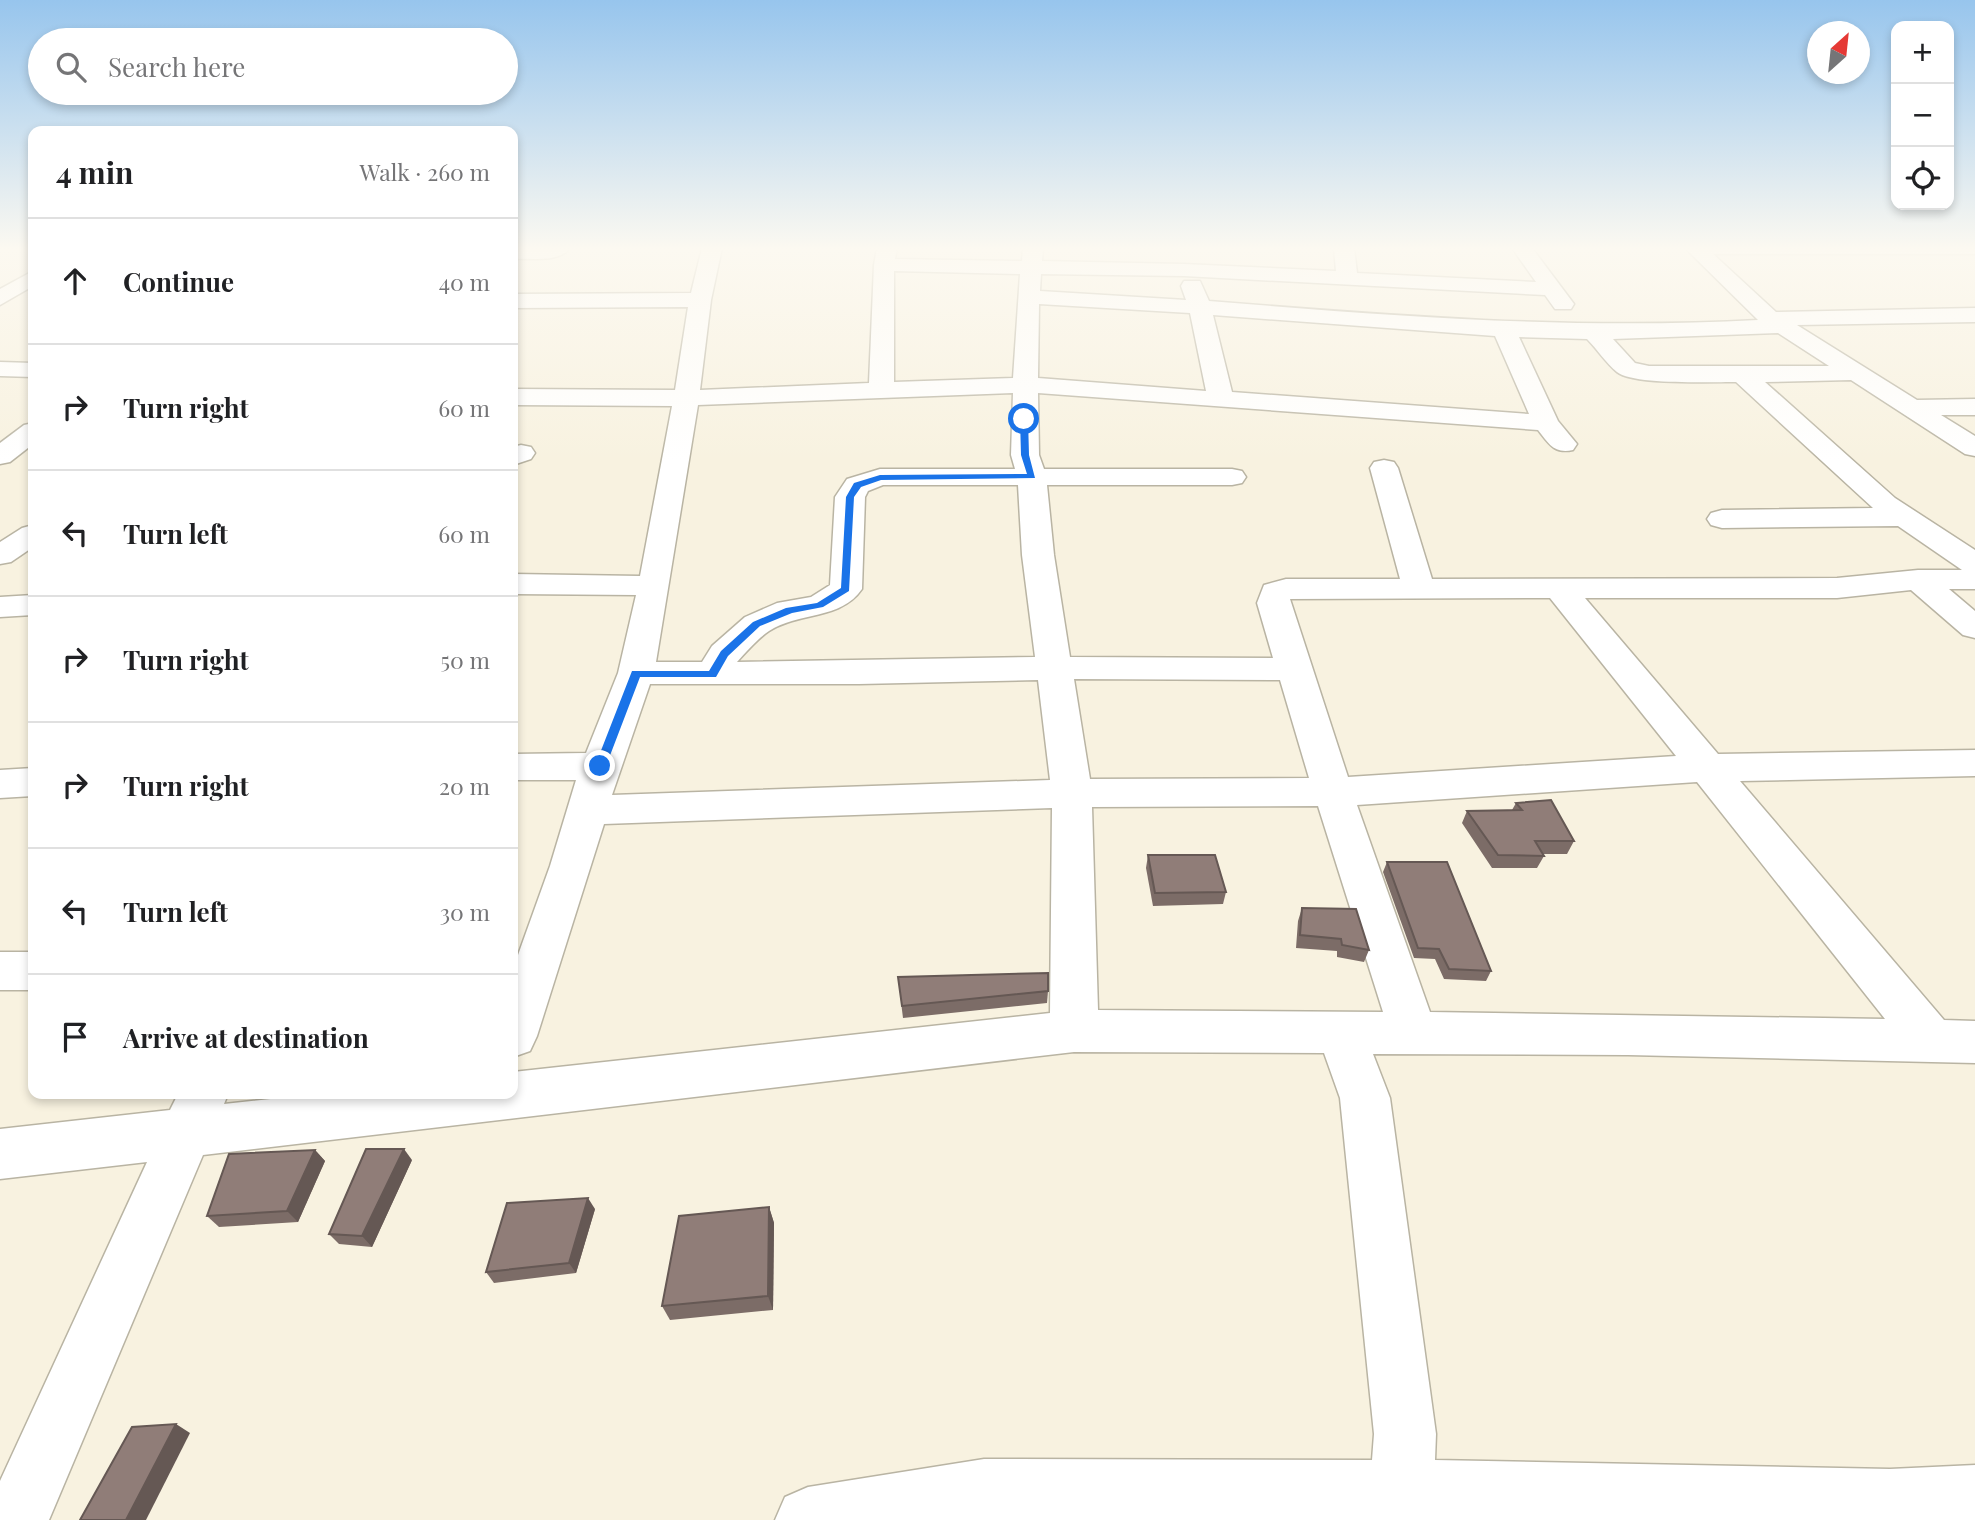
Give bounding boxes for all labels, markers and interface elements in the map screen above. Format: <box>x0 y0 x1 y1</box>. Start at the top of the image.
north arrow <box>1807 21 1870 84</box>
map controls <box>1891 21 1954 210</box>
button: + <box>1891 21 1954 84</box>
search box <box>28 28 518 105</box>
icon: search <box>52 48 90 86</box>
text: Search here <box>108 49 245 84</box>
button: − <box>1891 84 1954 147</box>
button: locate <box>1891 147 1954 210</box>
text: 4 min <box>56 152 134 192</box>
text: Walk · 260 m <box>360 156 490 187</box>
icon: ahead <box>56 262 94 300</box>
text: Continue <box>123 264 234 299</box>
text: 40 m <box>439 266 490 297</box>
icon: right <box>56 388 94 426</box>
text: Turn right <box>123 390 249 425</box>
text: 60 m <box>438 392 490 423</box>
route start <box>1008 403 1039 434</box>
icon: left <box>56 514 94 552</box>
text: Turn left <box>123 516 228 551</box>
text: 60 m <box>438 518 490 549</box>
icon: right <box>56 640 94 678</box>
text: Turn right <box>123 642 249 677</box>
text: 50 m <box>441 644 490 675</box>
route end <box>584 750 615 781</box>
icon: right <box>56 766 94 804</box>
text: Turn right <box>123 768 249 803</box>
text: 20 m <box>439 770 490 801</box>
icon: left <box>56 892 94 930</box>
text: Turn left <box>123 894 228 929</box>
text: 30 m <box>440 896 490 927</box>
icon: arrive <box>56 1018 94 1056</box>
text: Arrive at destination <box>123 1020 369 1055</box>

